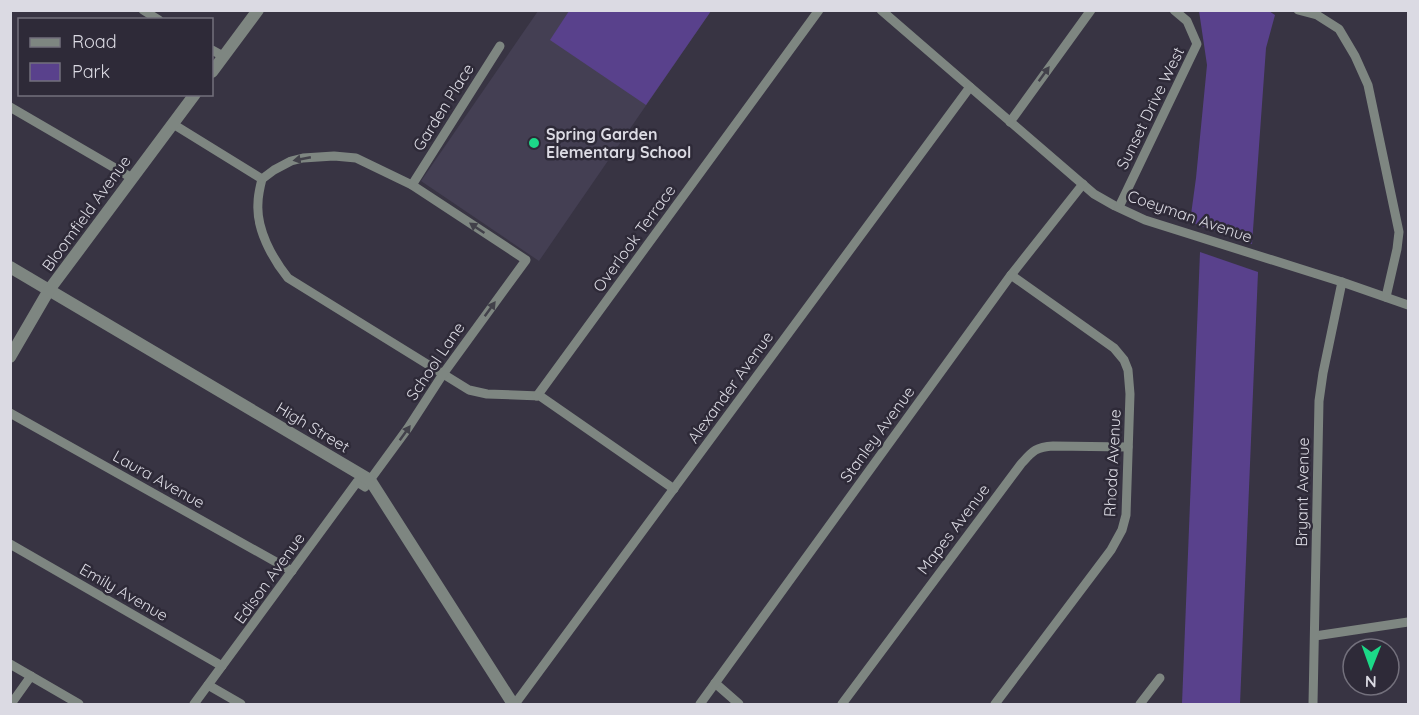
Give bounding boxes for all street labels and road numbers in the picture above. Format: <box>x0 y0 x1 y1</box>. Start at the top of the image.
street label: Sunset Drive West <box>1112 44 1188 172</box>
street label: Garden Place <box>408 60 478 154</box>
street label: Bloomfield Avenue <box>37 151 135 275</box>
street label: Overlook Terrace <box>588 181 680 295</box>
street label: Coeyman Avenue <box>1125 185 1255 247</box>
street label: School Lane <box>401 318 469 404</box>
street label: Alexander Avenue <box>683 327 777 447</box>
street label: Stanley Avenue <box>835 382 919 486</box>
street label: High Street <box>273 397 353 457</box>
street label: Rhoda Avenue <box>1099 409 1125 517</box>
street label: Bryant Avenue <box>1291 437 1313 547</box>
street label: Laura Avenue <box>110 446 208 512</box>
street label: Mapes Avenue <box>912 480 994 578</box>
street label: Edison Avenue <box>229 529 309 627</box>
street label: Emily Avenue <box>76 559 172 625</box>

